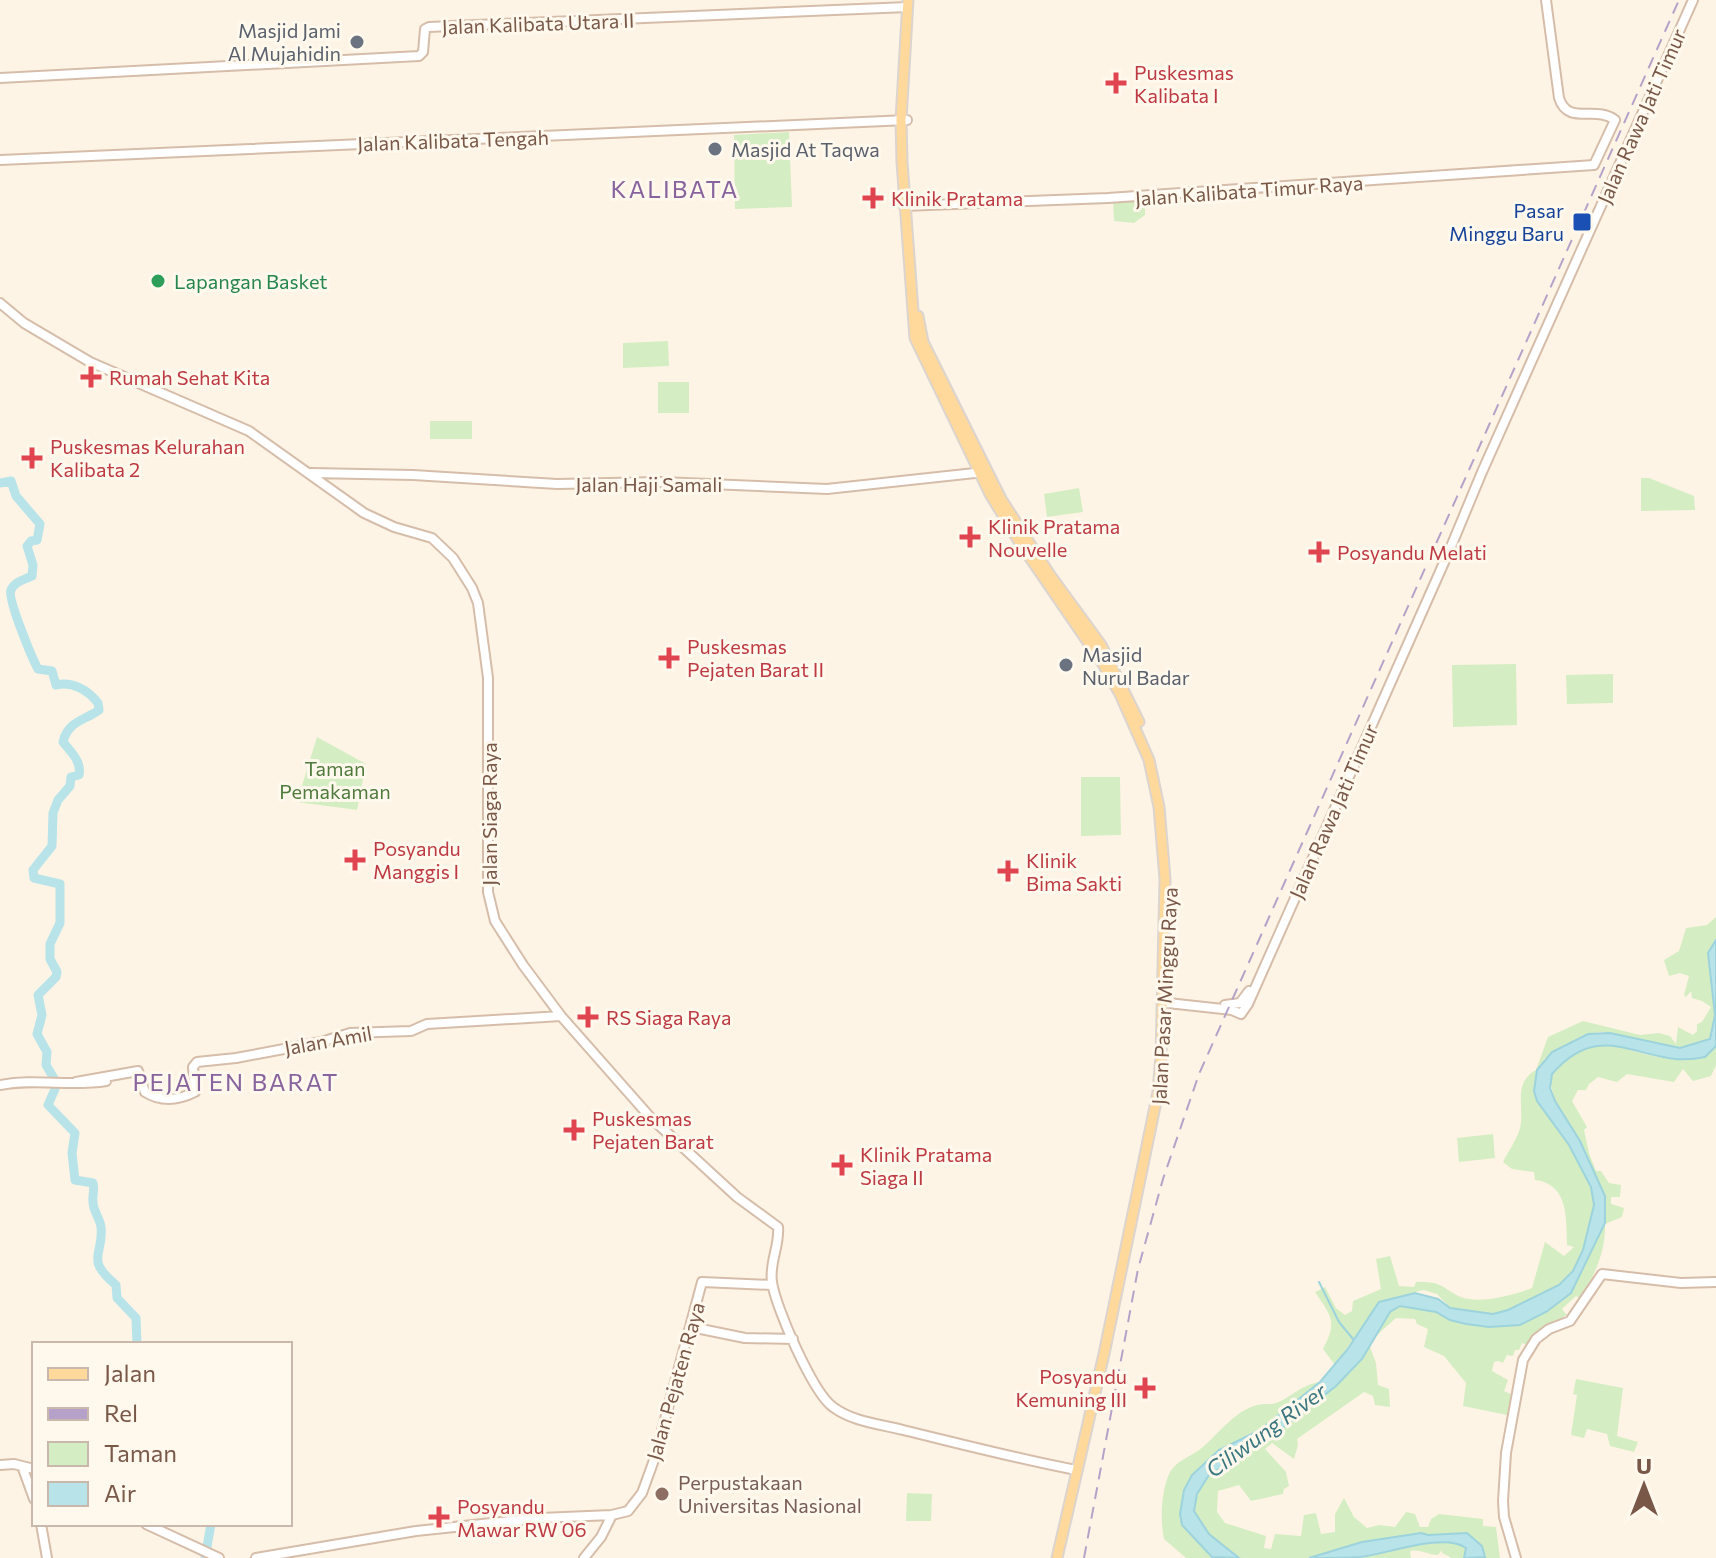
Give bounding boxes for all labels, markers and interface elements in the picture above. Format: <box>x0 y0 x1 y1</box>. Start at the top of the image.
street label: Jalan Kalibata Utara II <box>441 8 635 38</box>
place label: Masjid Jami Al Mujahidin <box>228 18 341 65</box>
street label: Jalan Rawa Jati Timur <box>1592 25 1690 207</box>
marker: Masjid Jami Al Mujahidin <box>348 33 366 51</box>
place label: Puskesmas Kalibata I <box>1134 60 1234 107</box>
marker: Puskesmas Kalibata I <box>1105 72 1127 94</box>
street label: Jalan Kalibata Tengah <box>357 125 549 155</box>
place label: Masjid At Taqwa <box>731 137 880 161</box>
marker: Masjid At Taqwa <box>706 140 724 158</box>
street label: Jalan Kalibata Timur Raya <box>1134 170 1364 210</box>
district label: KALIBATA <box>611 174 739 203</box>
place label: Klinik Pratama <box>891 186 1023 210</box>
marker: Klinik Pratama <box>862 187 884 209</box>
place label: Pasar Minggu Baru <box>1449 198 1564 245</box>
marker: Pasar Minggu Baru <box>1571 211 1593 233</box>
place label: Lapangan Basket <box>174 269 328 293</box>
marker: Lapangan Basket <box>149 272 167 290</box>
place label: Rumah Sehat Kita <box>109 365 270 389</box>
marker: Rumah Sehat Kita <box>80 366 102 388</box>
place label: Puskesmas Kelurahan Kalibata 2 <box>50 434 245 481</box>
marker: Puskesmas Kelurahan Kalibata 2 <box>21 447 43 469</box>
street label: Jalan Haji Samali <box>576 472 722 496</box>
place label: Klinik Pratama Nouvelle <box>988 514 1120 561</box>
marker: Klinik Pratama Nouvelle <box>959 526 981 548</box>
place label: Posyandu Melati <box>1337 540 1487 564</box>
marker: Posyandu Melati <box>1308 541 1330 563</box>
place label: Puskesmas Pejaten Barat II <box>687 634 824 681</box>
place label: Masjid Nurul Badar <box>1082 642 1190 689</box>
marker: Puskesmas Pejaten Barat II <box>658 647 680 669</box>
marker: Masjid Nurul Badar <box>1057 656 1075 674</box>
street label: Jalan Rawa Jati Timur <box>1284 720 1382 902</box>
street label: Jalan Siaga Raya <box>477 742 501 886</box>
park label: Taman Pemakaman <box>279 756 391 803</box>
place label: Posyandu Manggis I <box>373 836 461 883</box>
place label: Klinik Bima Sakti <box>1026 848 1122 895</box>
marker: Posyandu Manggis I <box>344 849 366 871</box>
marker: Klinik Bima Sakti <box>997 860 1019 882</box>
street label: Jalan Pasar Minggu Raya <box>1146 886 1182 1106</box>
place label: RS Siaga Raya <box>606 1005 731 1029</box>
marker: RS Siaga Raya <box>577 1006 599 1028</box>
street label: Jalan Amil <box>282 1020 374 1060</box>
district label: PEJATEN BARAT <box>133 1067 340 1096</box>
place label: Puskesmas Pejaten Barat <box>592 1106 714 1153</box>
marker: Puskesmas Pejaten Barat <box>563 1119 585 1141</box>
place label: Klinik Pratama Siaga II <box>860 1142 992 1189</box>
marker: Klinik Pratama Siaga II <box>831 1154 853 1176</box>
street label: Jalan Pejaten Raya <box>641 1299 709 1463</box>
legend <box>32 1342 292 1526</box>
text: Jalan <box>104 1358 156 1387</box>
place label: Posyandu Kemuning III <box>1016 1364 1127 1411</box>
marker: Posyandu Kemuning III <box>1134 1377 1156 1399</box>
water label: Ciliwung River <box>1200 1377 1333 1483</box>
text: Rel <box>104 1398 138 1427</box>
text: Taman <box>104 1438 177 1467</box>
north arrow <box>1604 1446 1684 1526</box>
text: U <box>1636 1452 1652 1479</box>
place label: Perpustakaan Universitas Nasional <box>678 1470 862 1517</box>
text: Air <box>104 1478 137 1507</box>
marker: Perpustakaan Universitas Nasional <box>653 1485 671 1503</box>
place label: Posyandu Mawar RW 06 <box>457 1494 587 1541</box>
marker: Posyandu Mawar RW 06 <box>428 1506 450 1528</box>

